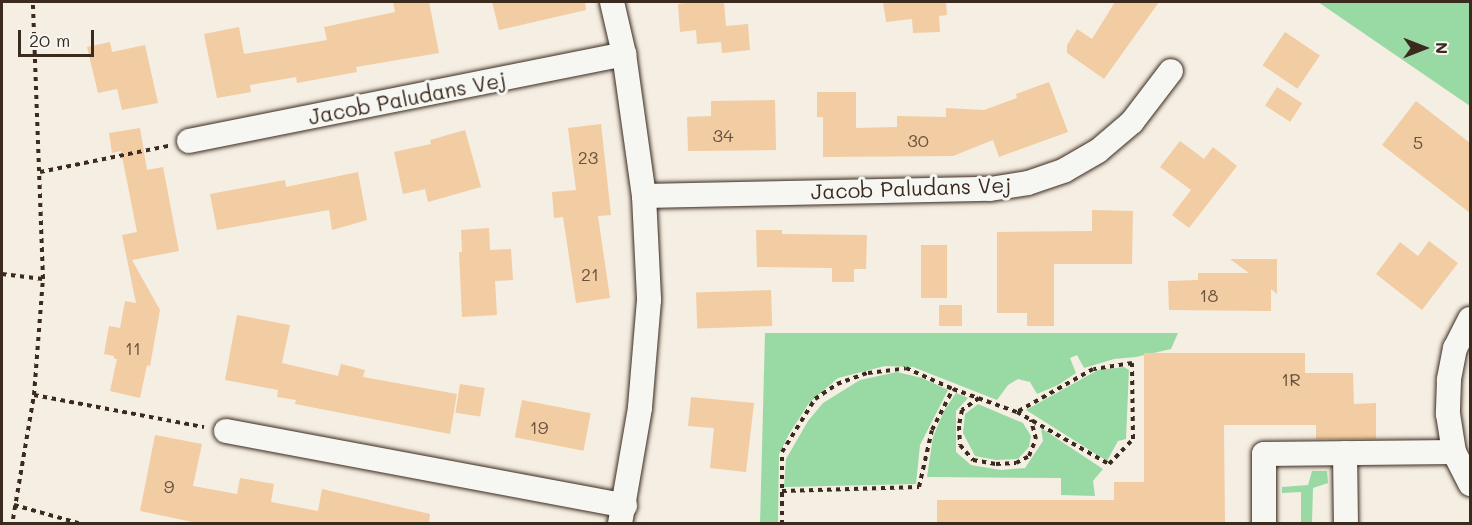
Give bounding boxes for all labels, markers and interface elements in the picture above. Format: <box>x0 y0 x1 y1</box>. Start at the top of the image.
scale bar <box>21 18 98 56</box>
north arrow <box>1394 18 1454 78</box>
text: 20 m <box>29 28 70 52</box>
text: N <box>1432 42 1453 54</box>
street label: Jacob Paludans Vej <box>306 66 508 130</box>
house number: 34 <box>712 124 734 146</box>
house number: 30 <box>907 129 929 151</box>
house number: 5 <box>1413 131 1423 153</box>
house number: 23 <box>578 146 598 168</box>
street label: Jacob Paludans Vej <box>810 172 1012 204</box>
house number: 21 <box>581 263 599 285</box>
house number: 18 <box>1200 284 1218 306</box>
house number: 11 <box>125 337 141 359</box>
house number: 1R <box>1281 368 1301 390</box>
house number: 19 <box>530 416 548 438</box>
house number: 9 <box>164 475 174 497</box>

